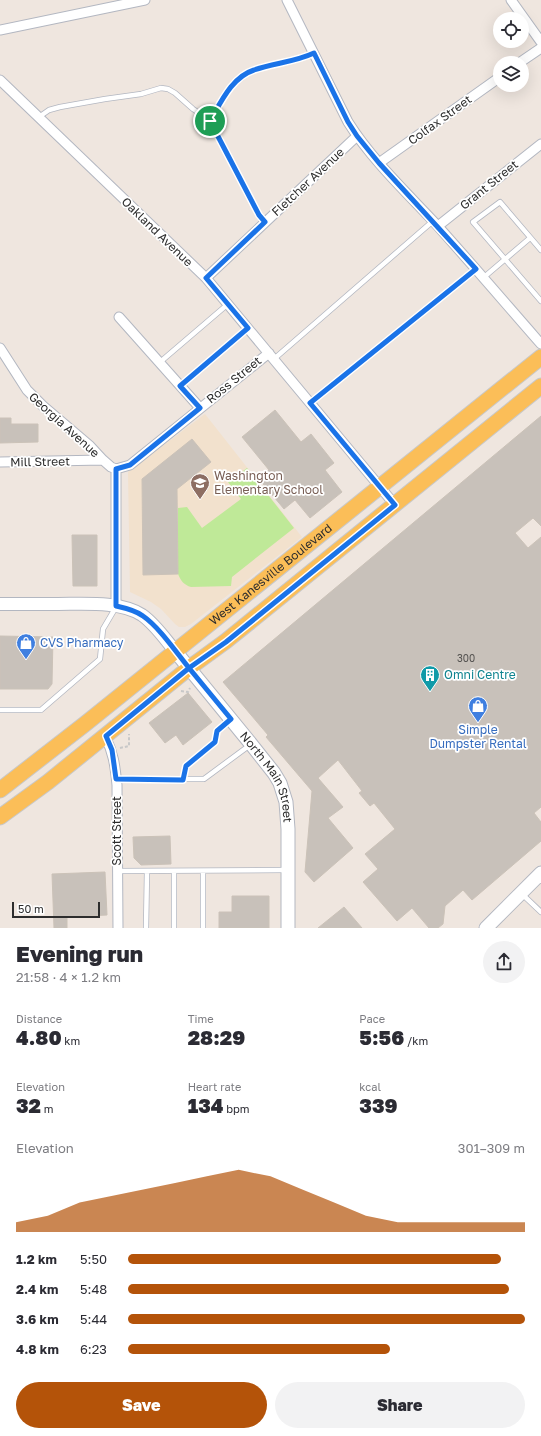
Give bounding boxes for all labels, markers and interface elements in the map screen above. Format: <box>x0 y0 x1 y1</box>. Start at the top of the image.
map controls <box>493 12 529 92</box>
button: locate <box>493 12 529 48</box>
button: layers <box>493 56 529 92</box>
street label: Colfax Street <box>405 91 475 148</box>
pin <box>193 104 227 138</box>
icon: arrive <box>199 110 221 132</box>
street label: Fletcher Avenue <box>268 144 347 219</box>
street label: Grant Street <box>457 157 521 213</box>
street label: Oakland Avenue <box>119 194 196 269</box>
street label: Ross Street <box>203 353 264 406</box>
street label: Georgia Avenue <box>26 389 103 460</box>
street label: Mill Street <box>10 453 70 470</box>
place label: Washington Elementary School <box>214 468 323 497</box>
school or university icon: Washington Elementary School <box>189 472 211 500</box>
street label: West Kanesville Boulevard <box>206 520 335 628</box>
shop icon: CVS Pharmacy <box>15 632 37 660</box>
place label: CVS Pharmacy <box>40 635 124 650</box>
house number: 300 <box>457 652 475 664</box>
building icon: Omni Centre <box>419 664 441 692</box>
place label: Omni Centre <box>444 667 516 682</box>
shop icon: Simple Dumpster Rental <box>467 695 489 723</box>
place label: Simple Dumpster Rental <box>429 722 527 751</box>
street label: North Main Street <box>237 728 296 823</box>
street label: Scott Street <box>109 796 124 866</box>
scale bar <box>12 900 100 919</box>
text: 50 m <box>18 902 44 915</box>
text: Evening run <box>16 940 143 967</box>
button: share <box>483 941 525 983</box>
text: 21:58 · 4 × 1.2 km <box>16 969 121 985</box>
text: Distance <box>16 1012 62 1025</box>
text: Time <box>188 1012 214 1025</box>
text: Pace <box>359 1012 385 1025</box>
text: 4.80 <box>16 1025 62 1049</box>
text: 28:29 <box>188 1025 245 1049</box>
text: 5:56 <box>359 1025 404 1049</box>
text: km <box>62 1034 80 1047</box>
text: /km <box>404 1034 428 1047</box>
text: Elevation <box>16 1080 65 1093</box>
text: Heart rate <box>188 1080 241 1093</box>
text: kcal <box>359 1080 381 1093</box>
text: 32 <box>16 1093 41 1117</box>
text: 134 <box>188 1093 224 1117</box>
text: 339 <box>359 1093 398 1117</box>
text: m <box>41 1102 54 1115</box>
text: bpm <box>224 1102 250 1115</box>
text: Elevation <box>16 1140 74 1156</box>
text: 301–309 m <box>458 1140 525 1156</box>
text: 1.2 km <box>16 1251 57 1267</box>
text: 5:50 <box>80 1251 107 1267</box>
text: 2.4 km <box>16 1281 58 1297</box>
text: 5:48 <box>80 1281 107 1297</box>
text: 3.6 km <box>16 1311 59 1327</box>
text: 5:44 <box>80 1311 107 1327</box>
text: 4.8 km <box>16 1341 59 1357</box>
text: 6:23 <box>80 1341 107 1357</box>
button: Save <box>16 1382 267 1428</box>
button: Share <box>275 1382 525 1428</box>

